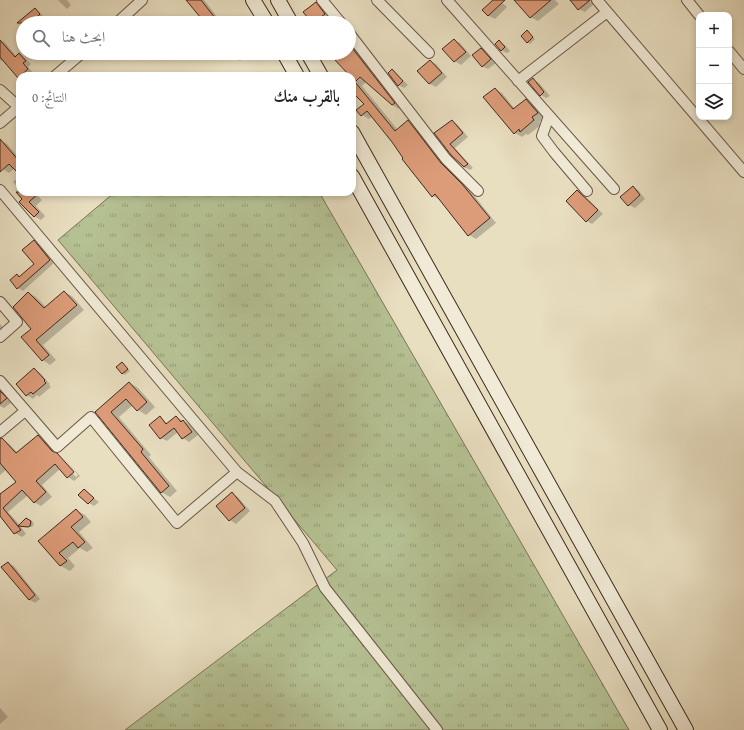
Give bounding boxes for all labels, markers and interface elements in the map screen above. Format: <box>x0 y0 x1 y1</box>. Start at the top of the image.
map controls <box>696 12 732 120</box>
button: + <box>696 12 732 48</box>
search box <box>16 16 356 60</box>
text: ابحث هنا <box>62 26 105 47</box>
icon: search <box>30 27 52 49</box>
button: − <box>696 48 732 84</box>
text: بالقرب منك <box>273 83 340 108</box>
button: layers <box>696 84 732 120</box>
text: النتائج: 0 <box>32 88 67 107</box>

